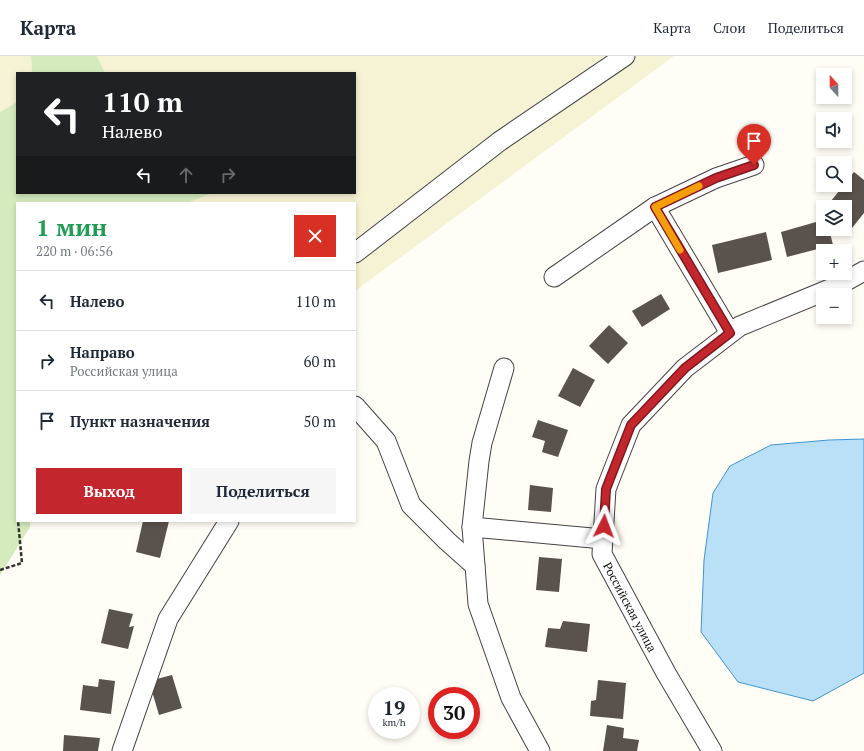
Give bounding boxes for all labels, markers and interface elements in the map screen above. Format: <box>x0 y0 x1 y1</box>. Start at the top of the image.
text: Карта <box>20 15 76 40</box>
text: Карта <box>653 18 691 37</box>
text: Слои <box>713 18 746 37</box>
text: Поделиться <box>768 18 844 37</box>
north arrow <box>816 68 852 104</box>
map controls <box>816 68 852 324</box>
text: 110 m <box>102 83 183 120</box>
icon: left <box>36 88 88 140</box>
button: sound <box>816 112 852 148</box>
text: Налево <box>102 119 162 143</box>
pin <box>737 124 771 165</box>
icon: arrive <box>743 130 765 152</box>
button: search <box>816 156 852 192</box>
icon: left <box>133 164 155 186</box>
icon: ahead <box>175 164 197 186</box>
icon: right <box>217 164 239 186</box>
button: layers <box>816 200 852 236</box>
text: 1 мин <box>36 211 107 243</box>
button: close <box>294 215 336 257</box>
text: 220 m · 06:56 <box>36 242 113 260</box>
button: + <box>816 244 852 280</box>
button: − <box>816 288 852 324</box>
icon: left <box>36 290 58 312</box>
text: Налево <box>70 291 124 311</box>
text: 110 m <box>295 291 336 311</box>
text: Направо <box>70 342 135 362</box>
icon: right <box>36 350 58 372</box>
text: 60 m <box>303 351 336 371</box>
text: Российская улица <box>70 362 178 380</box>
icon: arrive <box>36 410 58 432</box>
text: Пункт назначения <box>70 411 210 431</box>
text: 50 m <box>303 411 336 431</box>
button: Выход <box>36 468 182 514</box>
button: Поделиться <box>190 468 336 514</box>
position arrow <box>583 505 625 547</box>
street label: Российская улица <box>600 560 660 654</box>
speed limit sign: 30 <box>428 687 480 739</box>
text: 19 <box>383 694 405 721</box>
text: km/h <box>382 716 406 729</box>

